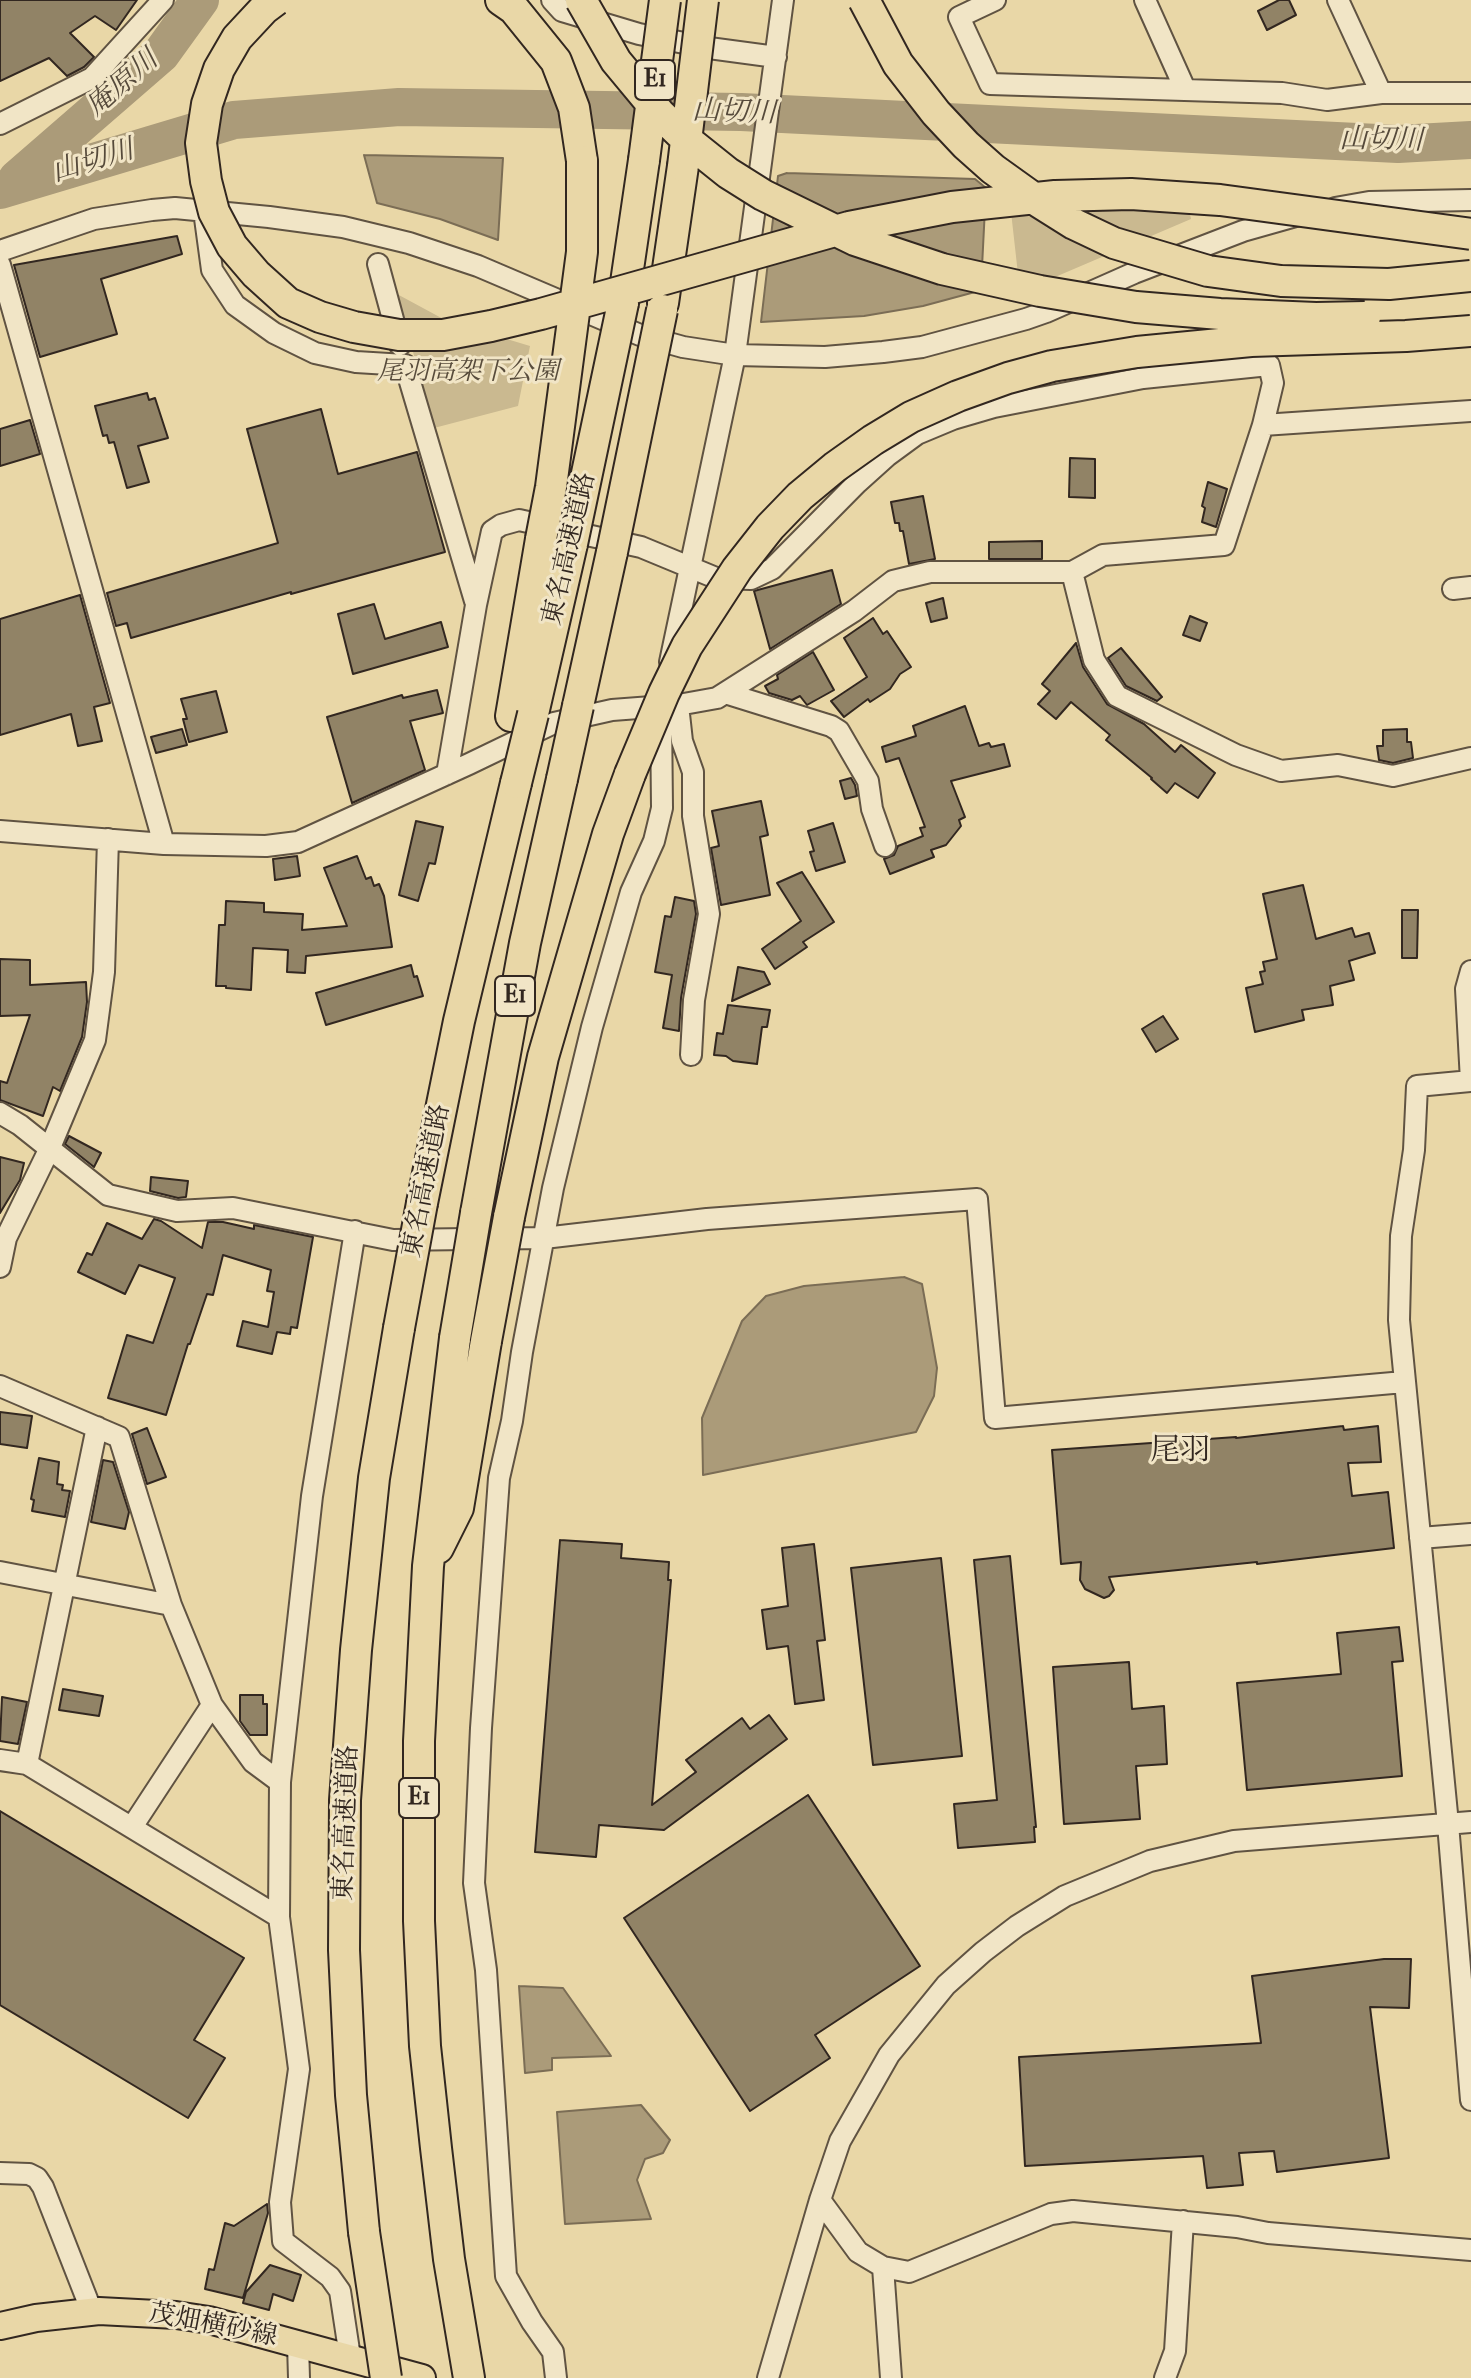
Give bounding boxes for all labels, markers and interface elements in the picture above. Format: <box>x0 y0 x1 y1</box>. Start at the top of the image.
water label: 庵原川 <box>80 44 166 124</box>
road number: E1 <box>635 60 675 100</box>
water label: 山切川 <box>691 95 777 131</box>
water label: 山切川 <box>1339 123 1423 159</box>
water label: 山切川 <box>48 134 138 190</box>
park label: 尾羽高架下公園 <box>377 357 559 389</box>
street label: 東名高速道路 <box>537 469 603 629</box>
road number: E1 <box>495 976 535 1016</box>
street label: 東名高速道路 <box>397 1101 457 1261</box>
district label: 尾羽 <box>1150 1434 1210 1470</box>
street label: 東名高速道路 <box>329 1745 365 1901</box>
road number: E1 <box>399 1778 439 1818</box>
street label: 茂畑横砂線 <box>146 2298 280 2354</box>

